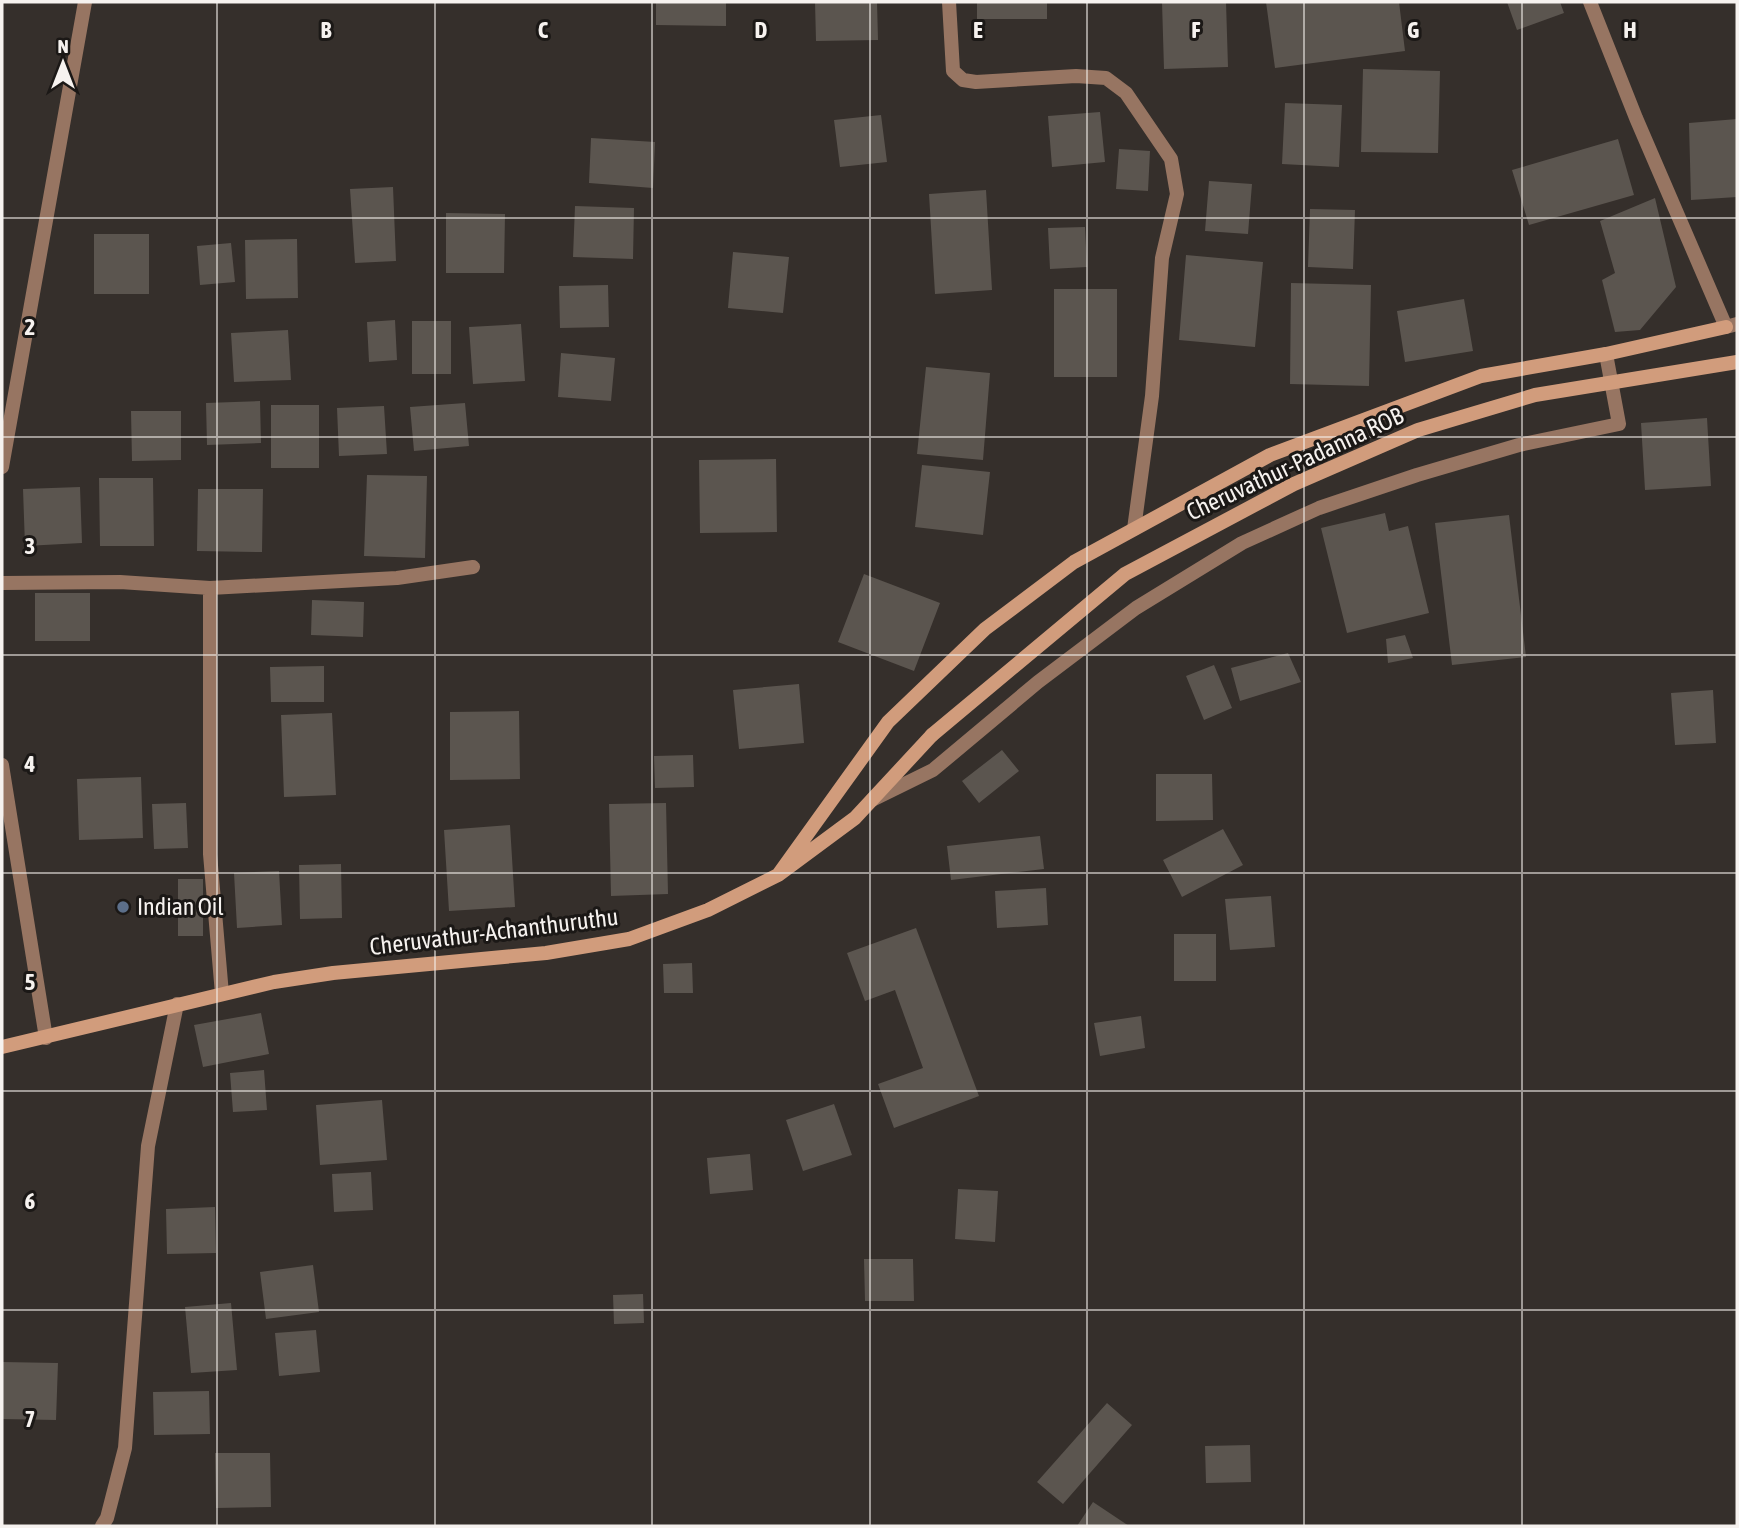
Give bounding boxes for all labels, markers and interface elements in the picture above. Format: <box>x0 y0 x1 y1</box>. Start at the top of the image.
text: B <box>321 17 332 43</box>
text: C <box>538 17 549 43</box>
text: D <box>755 17 768 43</box>
text: E <box>973 17 983 43</box>
text: F <box>1191 17 1201 43</box>
text: G <box>1407 17 1419 43</box>
text: H <box>1623 17 1637 43</box>
north arrow <box>28 28 98 98</box>
text: N <box>57 35 69 57</box>
text: 2 <box>25 314 35 340</box>
street label: Cheruvathur-Padanna ROB <box>1182 401 1408 526</box>
text: 3 <box>25 533 35 559</box>
text: 4 <box>24 751 36 777</box>
place label: Indian Oil <box>137 893 224 920</box>
marker: Indian Oil <box>115 899 131 915</box>
street label: Cheruvathur-Achanthuruthu <box>368 903 620 960</box>
text: 5 <box>25 969 36 995</box>
text: 6 <box>25 1188 36 1214</box>
text: 7 <box>25 1406 35 1432</box>

